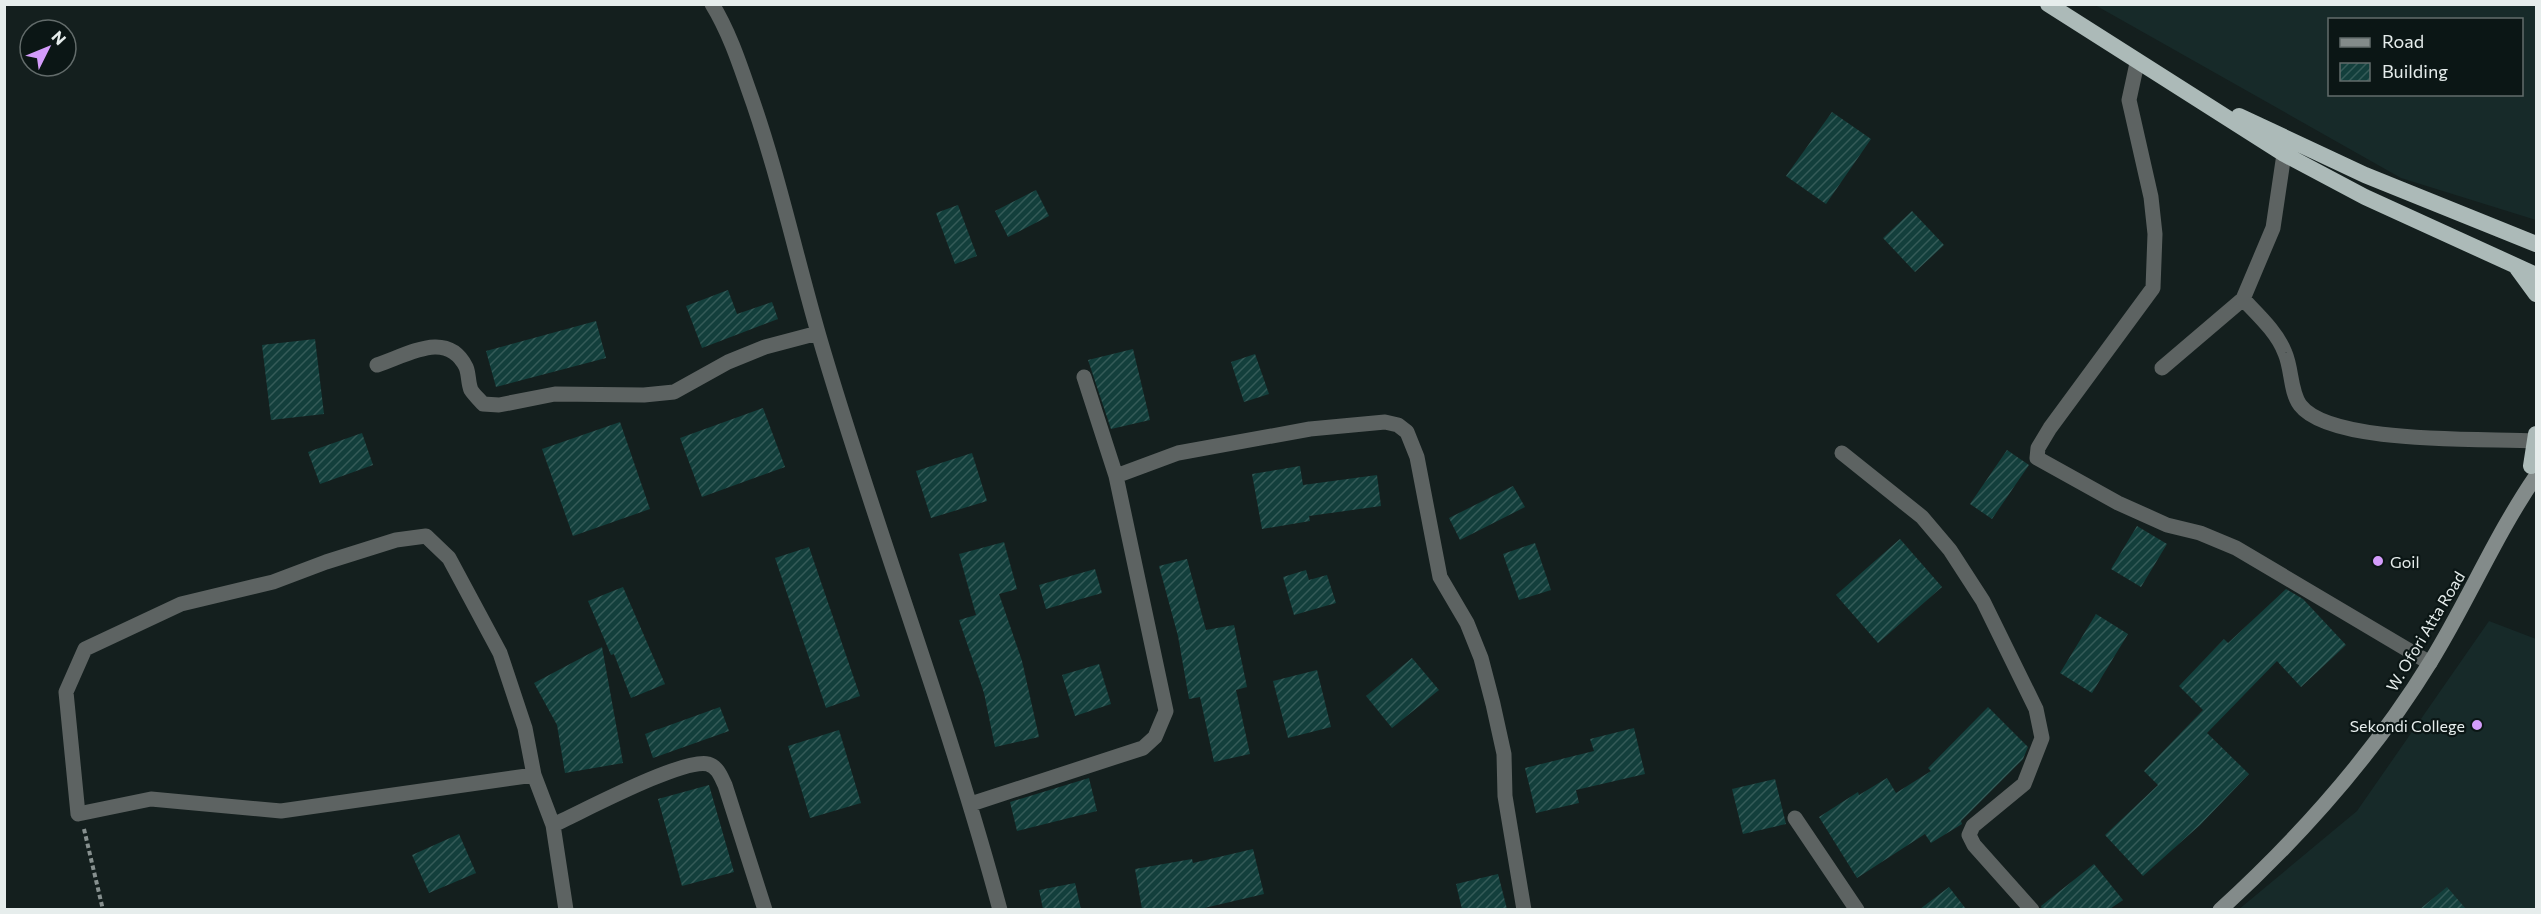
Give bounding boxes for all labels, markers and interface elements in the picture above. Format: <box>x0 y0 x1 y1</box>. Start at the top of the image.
north arrow <box>18 18 78 78</box>
legend <box>2328 18 2523 96</box>
text: N <box>48 27 70 48</box>
text: Road <box>2382 30 2424 52</box>
text: Building <box>2382 60 2448 82</box>
place label: Goil <box>2390 552 2419 571</box>
marker: Goil <box>2371 554 2385 568</box>
street label: W. Ofori Atta Road <box>2382 568 2468 694</box>
place label: Sekondi College <box>2350 716 2465 735</box>
marker: Sekondi College <box>2470 718 2484 732</box>

